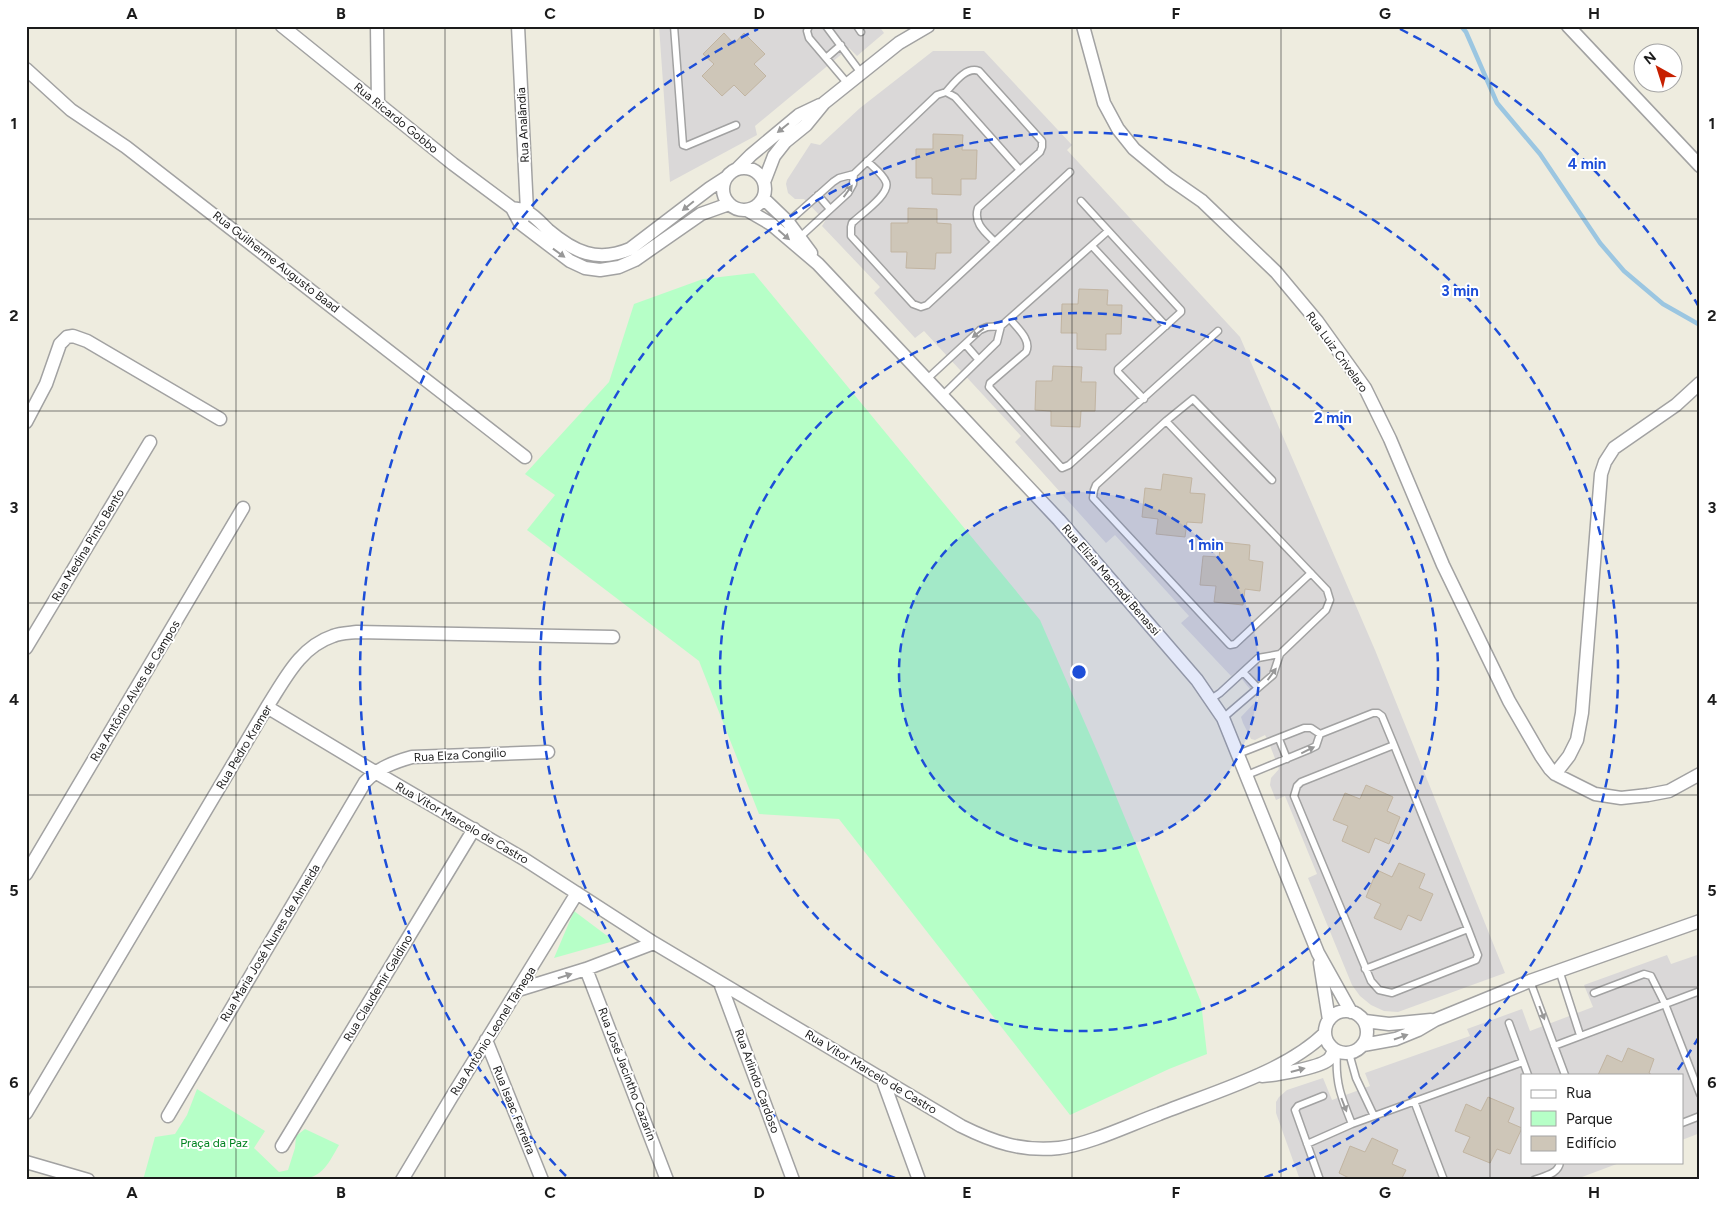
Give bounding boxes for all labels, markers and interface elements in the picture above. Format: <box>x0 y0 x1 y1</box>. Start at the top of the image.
text: A <box>126 4 138 23</box>
text: B <box>336 4 346 23</box>
text: C <box>544 4 556 23</box>
text: D <box>753 4 765 23</box>
text: E <box>962 4 972 23</box>
text: F <box>1172 4 1181 23</box>
text: G <box>1379 4 1391 23</box>
text: H <box>1588 4 1600 23</box>
north arrow <box>1634 42 1684 92</box>
text: N <box>1641 48 1660 68</box>
street label: Rua Ricardo Gobbo <box>351 80 441 156</box>
street label: Rua Analândia <box>514 87 532 163</box>
text: 1 <box>11 114 17 133</box>
text: 1 <box>1709 114 1715 133</box>
one-way arrow <box>777 123 790 134</box>
text: 4 min <box>1568 155 1606 173</box>
one-way arrow <box>843 184 853 198</box>
one-way arrow <box>682 201 695 212</box>
street label: Rua Guilherme Augusto Baad <box>210 208 342 316</box>
one-way arrow <box>777 229 789 241</box>
one-way arrow <box>552 247 565 258</box>
text: 3 min <box>1441 282 1479 300</box>
text: 2 <box>9 306 19 325</box>
text: 2 <box>1707 306 1717 325</box>
street label: Rua Luiz Crivelaro <box>1303 309 1371 395</box>
one-way arrow <box>971 328 985 338</box>
text: 2 min <box>1314 409 1352 427</box>
street label: Rua Medina Pinto Bento <box>49 486 127 604</box>
text: 3 <box>10 498 19 517</box>
text: 3 <box>1708 498 1717 517</box>
street label: Rua Elizia Machadi Benassi <box>1059 522 1163 638</box>
text: 1 min <box>1188 536 1224 554</box>
street label: Rua Antônio Alves de Campos <box>87 618 183 764</box>
centre of rings <box>1070 663 1088 681</box>
one-way arrow <box>1267 667 1277 680</box>
text: 4 <box>9 690 19 709</box>
text: 4 <box>1707 690 1717 709</box>
street label: Rua Pedro Kramer <box>213 702 275 792</box>
one-way arrow <box>1301 745 1315 753</box>
street label: Rua Elza Congilio <box>413 746 507 764</box>
street label: Rua Vitor Marcelo de Castro <box>393 779 531 867</box>
street label: Rua Maria José Nunes de Almeida <box>217 862 323 1024</box>
text: 5 <box>9 881 19 900</box>
text: 5 <box>1707 881 1717 900</box>
street label: Rua Claudemir Galdino <box>340 932 416 1044</box>
street label: Rua Antônio Leonel Tâmega <box>447 964 539 1098</box>
one-way arrow <box>558 972 573 980</box>
street label: Rua José Jacintho Cazarin <box>595 1006 659 1143</box>
one-way arrow <box>1538 1006 1546 1021</box>
street label: Rua Arlindo Cardoso <box>732 1027 782 1135</box>
street label: Rua Vitor Marcelo de Castro <box>803 1027 939 1117</box>
one-way arrow <box>1394 1033 1409 1041</box>
street label: Rua Isaac Ferreira <box>490 1064 538 1156</box>
one-way arrow <box>1290 1065 1305 1073</box>
text: 6 <box>9 1073 19 1092</box>
text: 6 <box>1707 1073 1717 1092</box>
legend <box>1521 1074 1684 1164</box>
text: Rua <box>1566 1084 1591 1102</box>
one-way arrow <box>1341 1098 1349 1113</box>
text: Parque <box>1566 1110 1613 1128</box>
text: Edifício <box>1566 1134 1617 1152</box>
park label: Praça da Paz <box>180 1136 248 1150</box>
text: A <box>126 1183 138 1202</box>
text: B <box>336 1183 346 1202</box>
text: C <box>544 1183 556 1202</box>
text: D <box>753 1183 765 1202</box>
text: E <box>962 1183 972 1202</box>
text: F <box>1172 1183 1181 1202</box>
text: G <box>1379 1183 1391 1202</box>
text: H <box>1588 1183 1600 1202</box>

